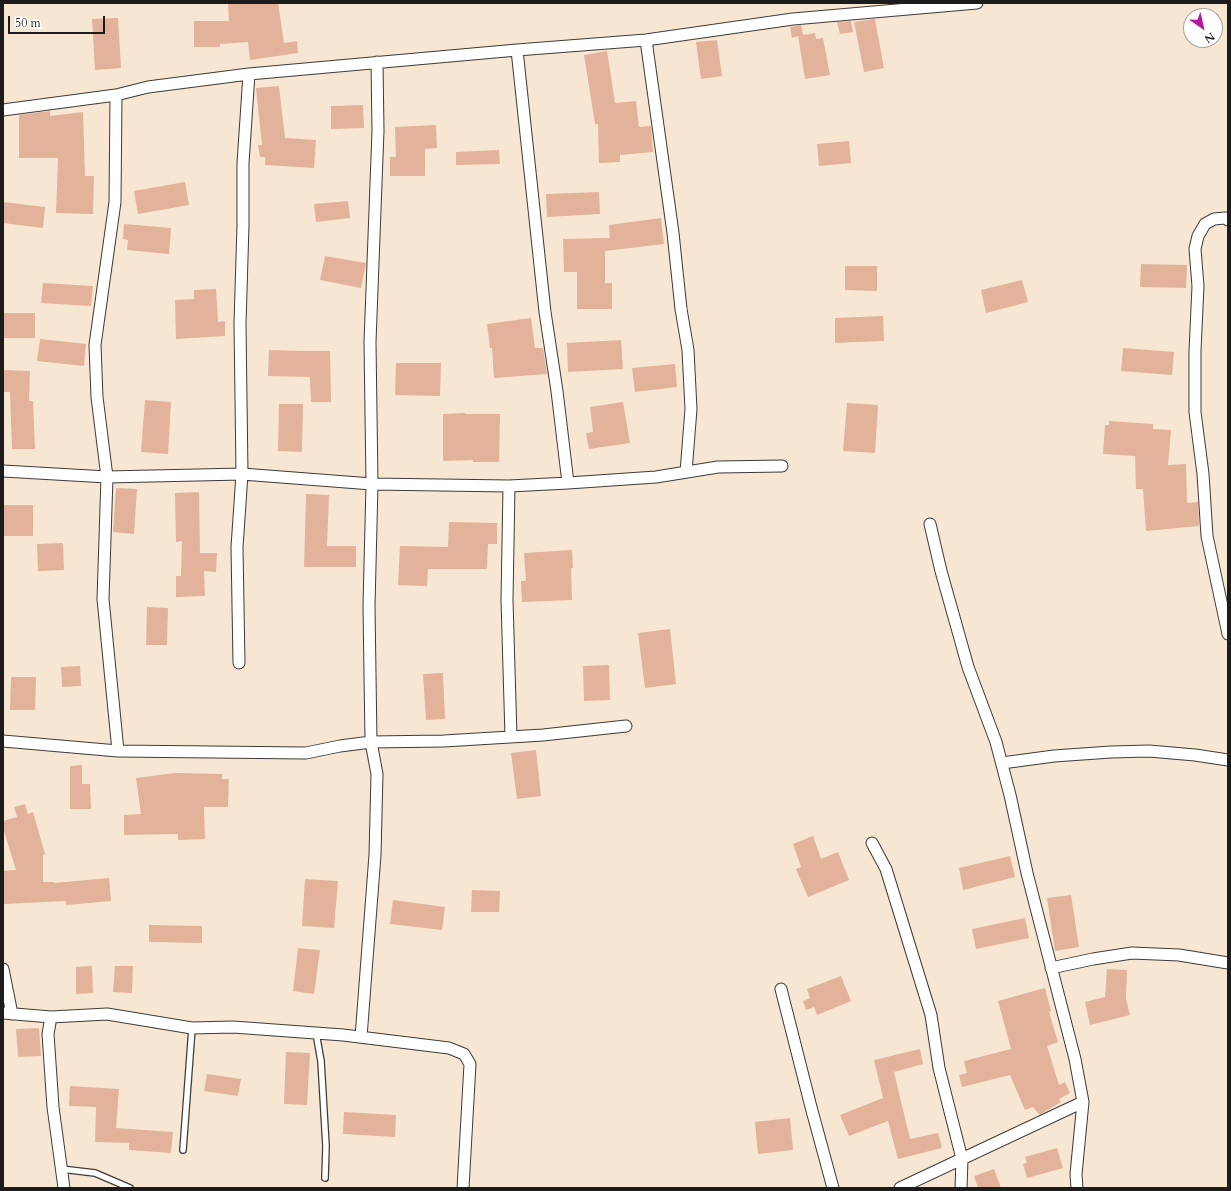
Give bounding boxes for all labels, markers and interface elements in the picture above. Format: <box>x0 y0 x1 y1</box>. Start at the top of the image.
scale bar <box>10 8 107 34</box>
north arrow <box>1183 8 1223 48</box>
text: 50 m <box>15 15 41 31</box>
text: N <box>1201 29 1218 46</box>

